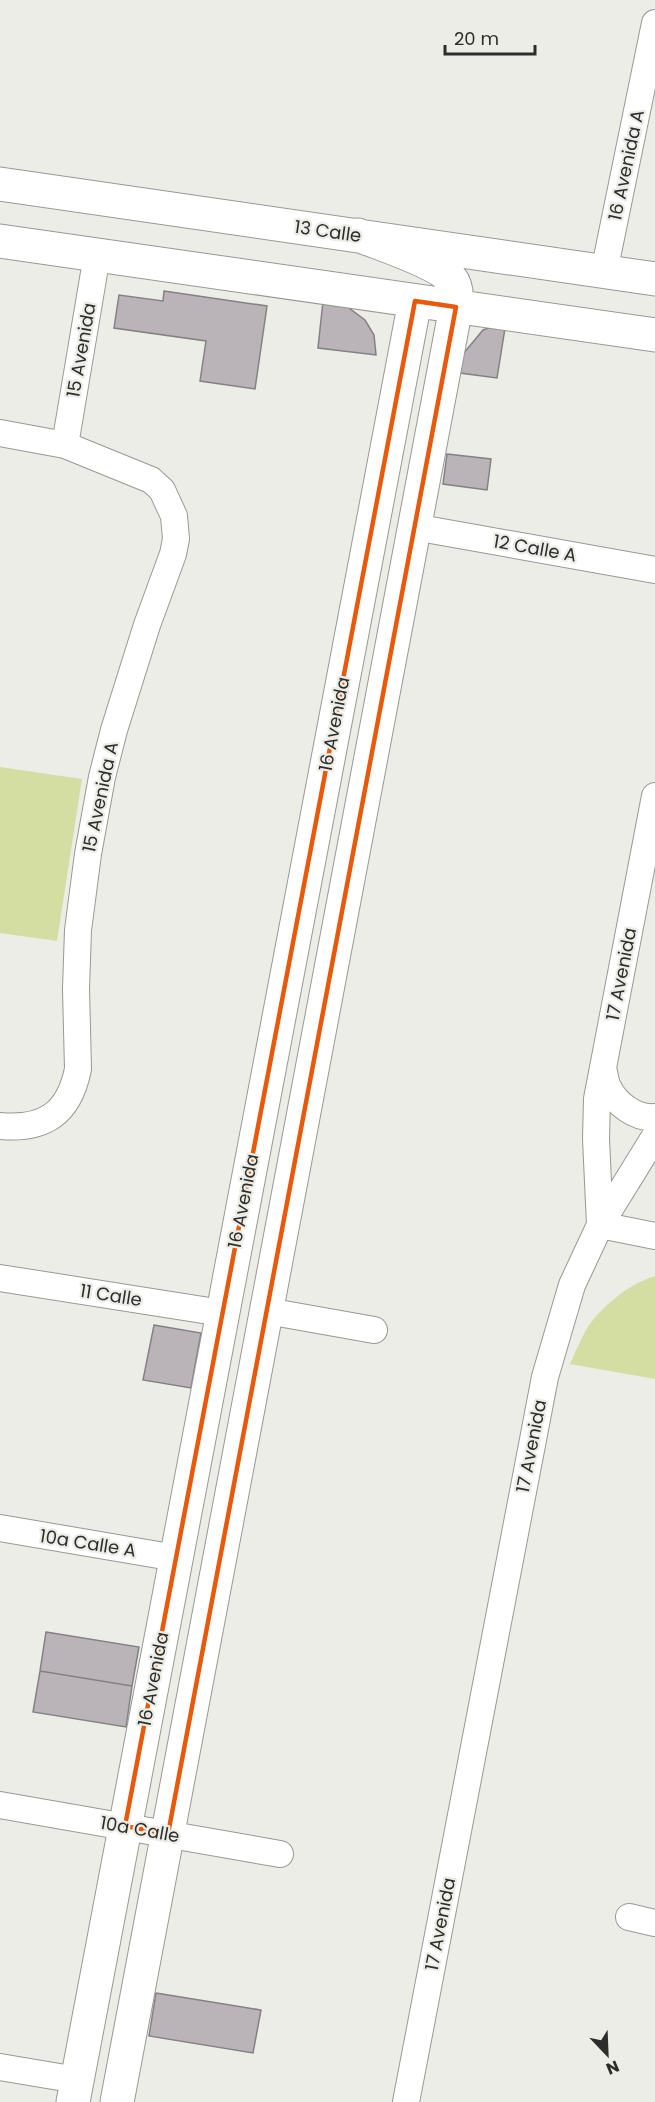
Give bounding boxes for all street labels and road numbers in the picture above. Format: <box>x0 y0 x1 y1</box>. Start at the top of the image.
street label: 16 Avenida A <box>602 107 650 223</box>
street label: 13 Calle <box>293 214 363 248</box>
street label: 15 Avenida <box>60 301 102 399</box>
street label: 12 Calle A <box>491 528 579 568</box>
street label: 16 Avenida <box>313 675 355 773</box>
street label: 15 Avenida A <box>76 739 124 855</box>
street label: 17 Avenida <box>600 925 642 1023</box>
street label: 16 Avenida <box>222 1152 264 1250</box>
street label: 11 Calle <box>78 1278 144 1312</box>
street label: 17 Avenida <box>510 1397 552 1495</box>
street label: 10a Calle A <box>38 1523 138 1563</box>
street label: 16 Avenida <box>132 1630 174 1728</box>
street label: 10a Calle <box>98 1810 182 1848</box>
street label: 17 Avenida <box>419 1875 461 1973</box>

